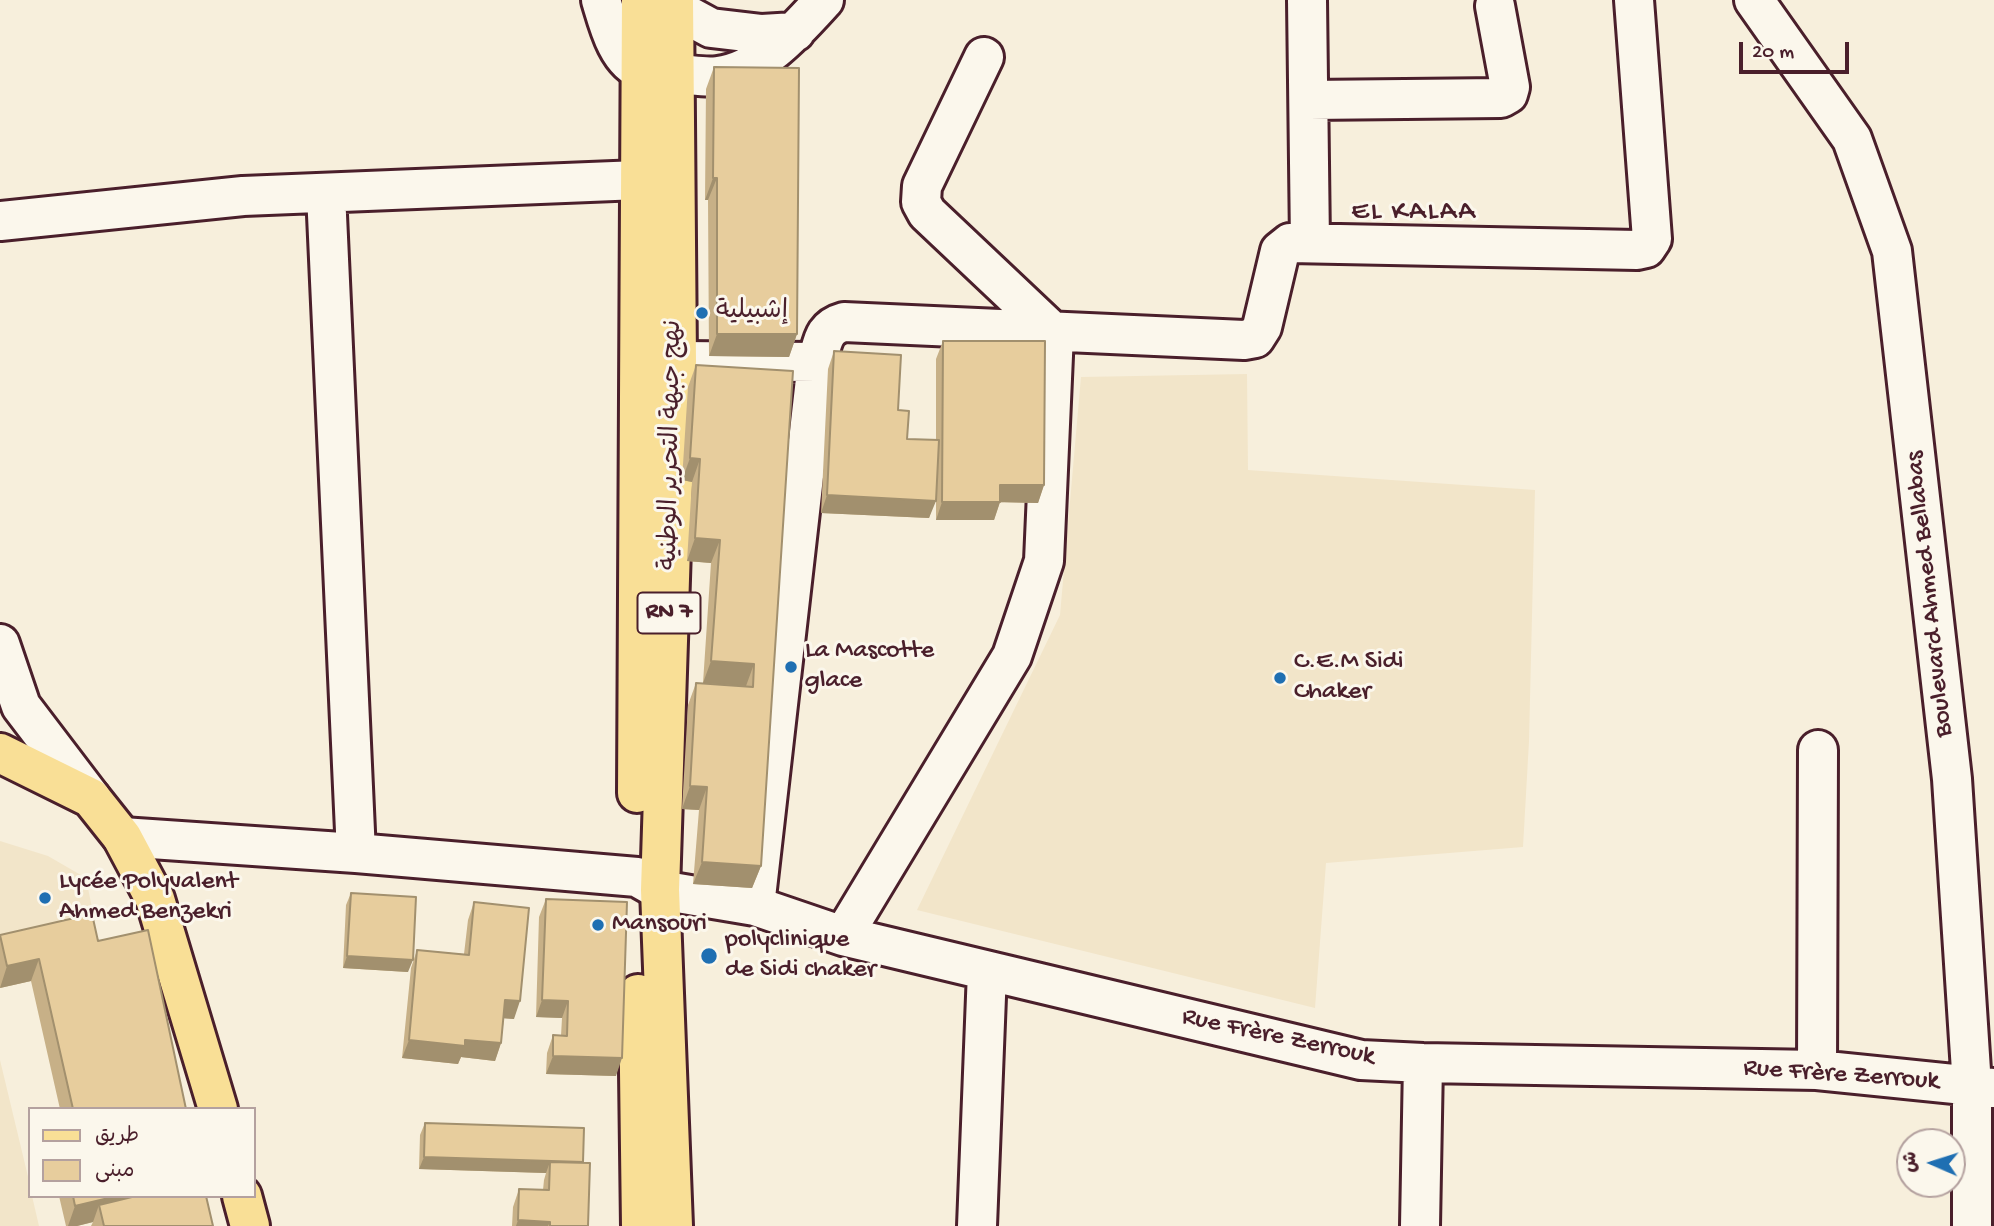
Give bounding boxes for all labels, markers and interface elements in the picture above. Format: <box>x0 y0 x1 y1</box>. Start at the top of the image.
scale bar <box>1742 28 1852 72</box>
text: 20 m <box>1752 41 1794 66</box>
district label: EL KALAA <box>1352 197 1476 231</box>
place label: إشبيلية <box>716 297 788 329</box>
marker: إشبيلية <box>694 305 710 321</box>
street label: نهج جبهة التحرير الوطنية <box>655 320 691 570</box>
street label: Boulevard Ahmed Bellabas <box>1900 449 1962 739</box>
road number: RN 7 <box>638 592 700 634</box>
place label: La Mascotte glace <box>805 636 934 698</box>
place label: C.E.M Sidi Chaker <box>1294 647 1403 708</box>
marker: La Mascotte glace <box>783 659 799 675</box>
marker: C.E.M Sidi Chaker <box>1272 670 1288 686</box>
place label: Lycée Polyvalent Ahmed Benzekri <box>59 867 238 928</box>
marker: Lycée Polyvalent Ahmed Benzekri <box>37 890 53 906</box>
place label: Mansouri <box>612 909 707 941</box>
marker: Mansouri <box>590 917 606 933</box>
place label: polyclinique de Sidi chaker <box>725 925 876 986</box>
marker: polyclinique de Sidi chaker <box>699 946 719 966</box>
street label: Rue Frère Zerrouk <box>1179 1002 1377 1074</box>
street label: Rue Frère Zerrouk <box>1742 1054 1940 1098</box>
legend <box>28 1107 256 1198</box>
text: طريق <box>95 1125 139 1150</box>
north arrow <box>1896 1128 1966 1198</box>
text: ش <box>1899 1151 1924 1173</box>
text: مبنى <box>95 1160 134 1185</box>

